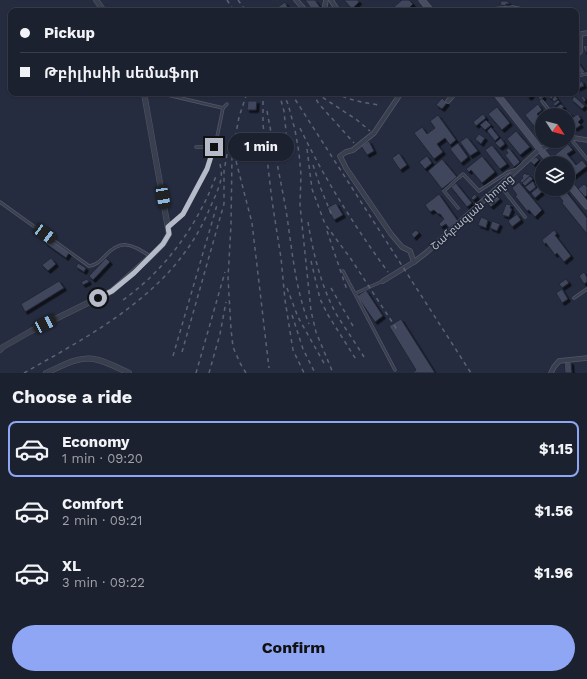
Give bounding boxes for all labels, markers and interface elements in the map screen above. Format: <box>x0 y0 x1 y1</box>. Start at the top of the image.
text: Pickup <box>44 24 95 42</box>
text: Թբիլիսիի սեմաֆոր <box>44 64 199 82</box>
north arrow <box>535 108 575 148</box>
map controls <box>535 108 575 196</box>
callout: 1 min <box>228 133 294 161</box>
route end <box>205 138 223 156</box>
text: 1 min <box>244 139 278 154</box>
button: layers <box>535 156 575 196</box>
street label: Շահբազյան փողոց <box>428 172 516 253</box>
car <box>155 184 171 210</box>
car <box>32 222 58 246</box>
route start <box>89 289 107 307</box>
car <box>32 313 58 335</box>
text: Choose a ride <box>12 386 132 407</box>
icon: car <box>14 431 50 467</box>
text: Economy <box>62 433 129 451</box>
text: $1.15 <box>539 440 573 458</box>
text: 1 min · 09:20 <box>62 451 143 466</box>
icon: car <box>14 493 50 529</box>
text: Comfort <box>62 495 123 513</box>
text: $1.56 <box>535 502 573 520</box>
text: 2 min · 09:21 <box>62 513 142 528</box>
icon: car <box>14 555 50 591</box>
text: XL <box>62 557 81 575</box>
text: $1.96 <box>534 564 573 582</box>
text: 3 min · 09:22 <box>62 575 145 590</box>
button: Confirm <box>12 625 575 671</box>

